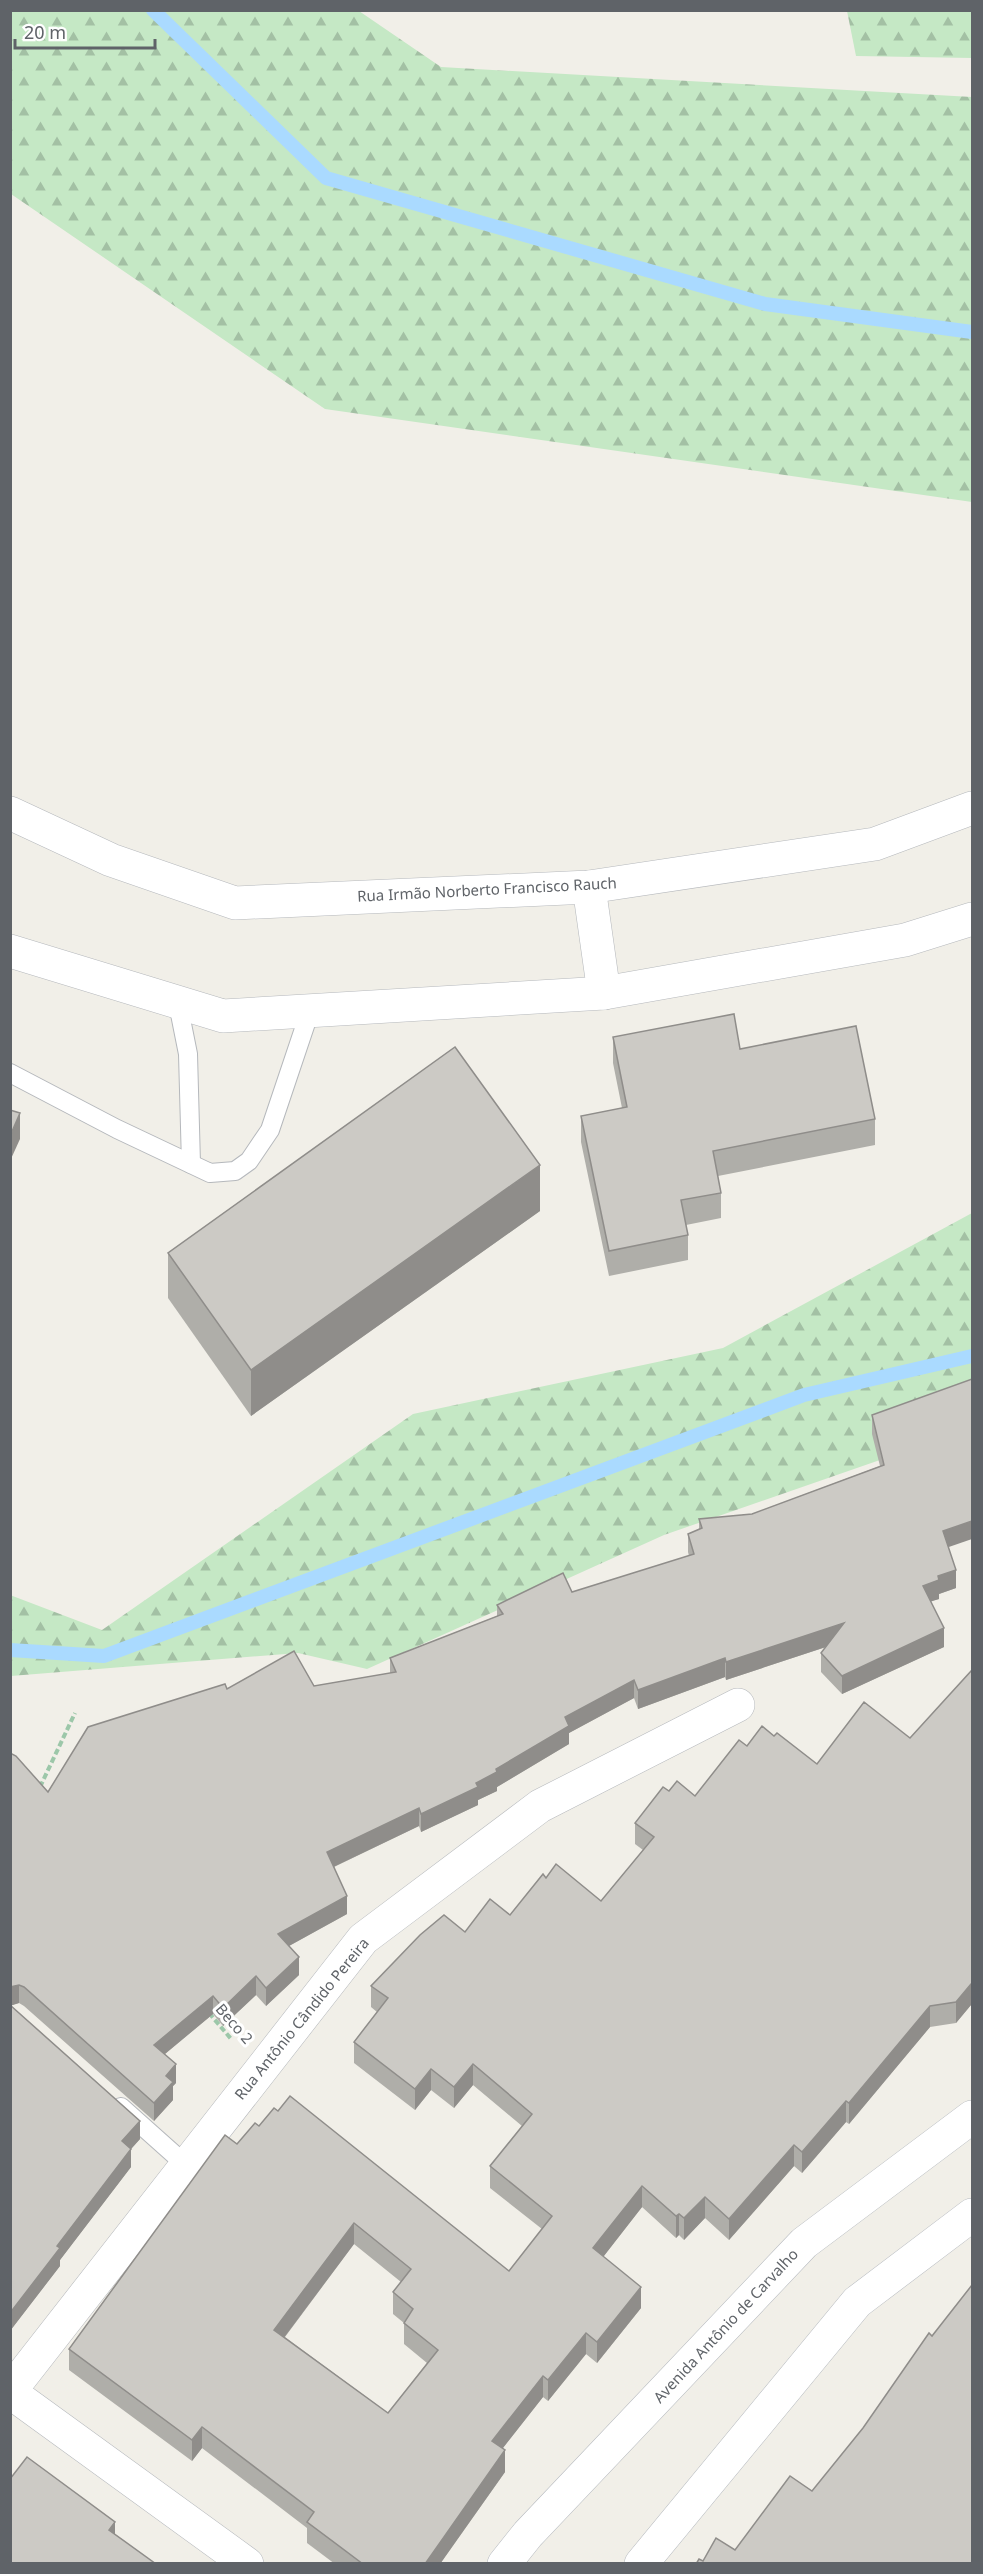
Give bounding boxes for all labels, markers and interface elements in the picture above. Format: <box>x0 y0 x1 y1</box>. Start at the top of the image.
scale bar <box>15 12 154 50</box>
text: 20 m <box>24 20 66 44</box>
street label: Rua Irmão Norberto Francisco Rauch <box>357 872 617 906</box>
street label: Rua Antônio Cândido Pereira <box>230 1933 373 2104</box>
street label: Beco 2 <box>212 1999 258 2048</box>
street label: Avenida Antônio de Carvalho <box>648 2244 802 2407</box>

